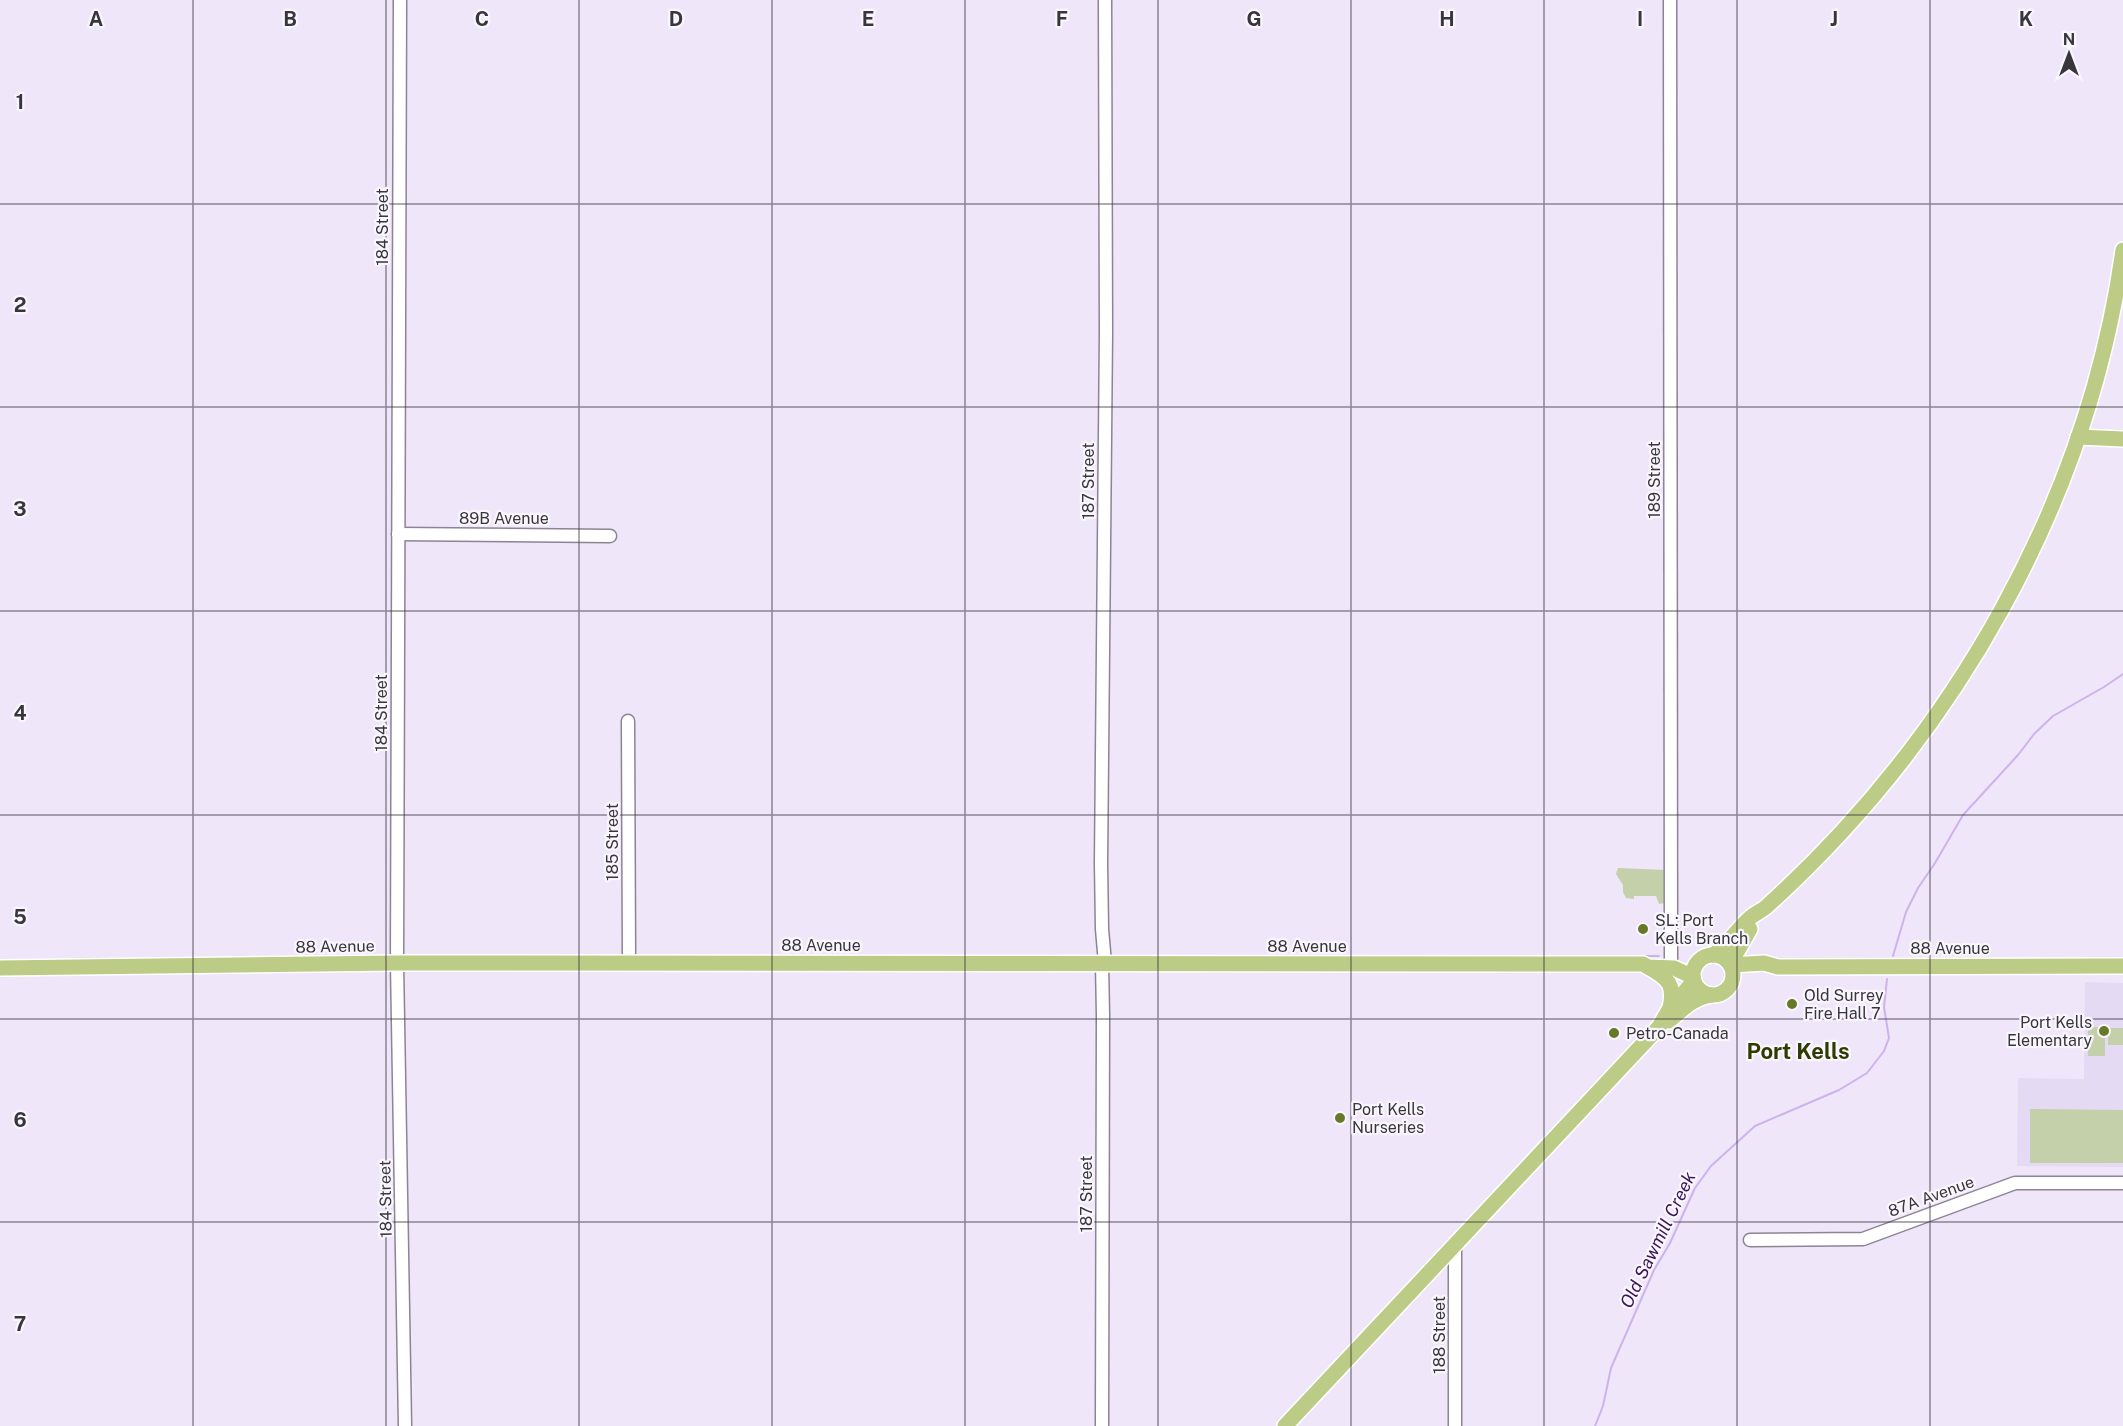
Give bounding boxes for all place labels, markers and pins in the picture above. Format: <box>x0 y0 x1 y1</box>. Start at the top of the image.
place label: SL: Port Kells Branch <box>1655 911 1748 948</box>
marker: SL: Port Kells Branch <box>1636 922 1650 936</box>
place label: Old Surrey Fire Hall 7 <box>1804 986 1884 1023</box>
marker: Old Surrey Fire Hall 7 <box>1785 997 1799 1011</box>
place label: Port Kells Elementary <box>2007 1013 2092 1050</box>
place label: Petro-Canada <box>1626 1024 1729 1043</box>
marker: Port Kells Elementary <box>2097 1024 2111 1038</box>
marker: Petro-Canada <box>1607 1026 1621 1040</box>
place label: Port Kells Nurseries <box>1352 1100 1424 1137</box>
marker: Port Kells Nurseries <box>1333 1111 1347 1125</box>

